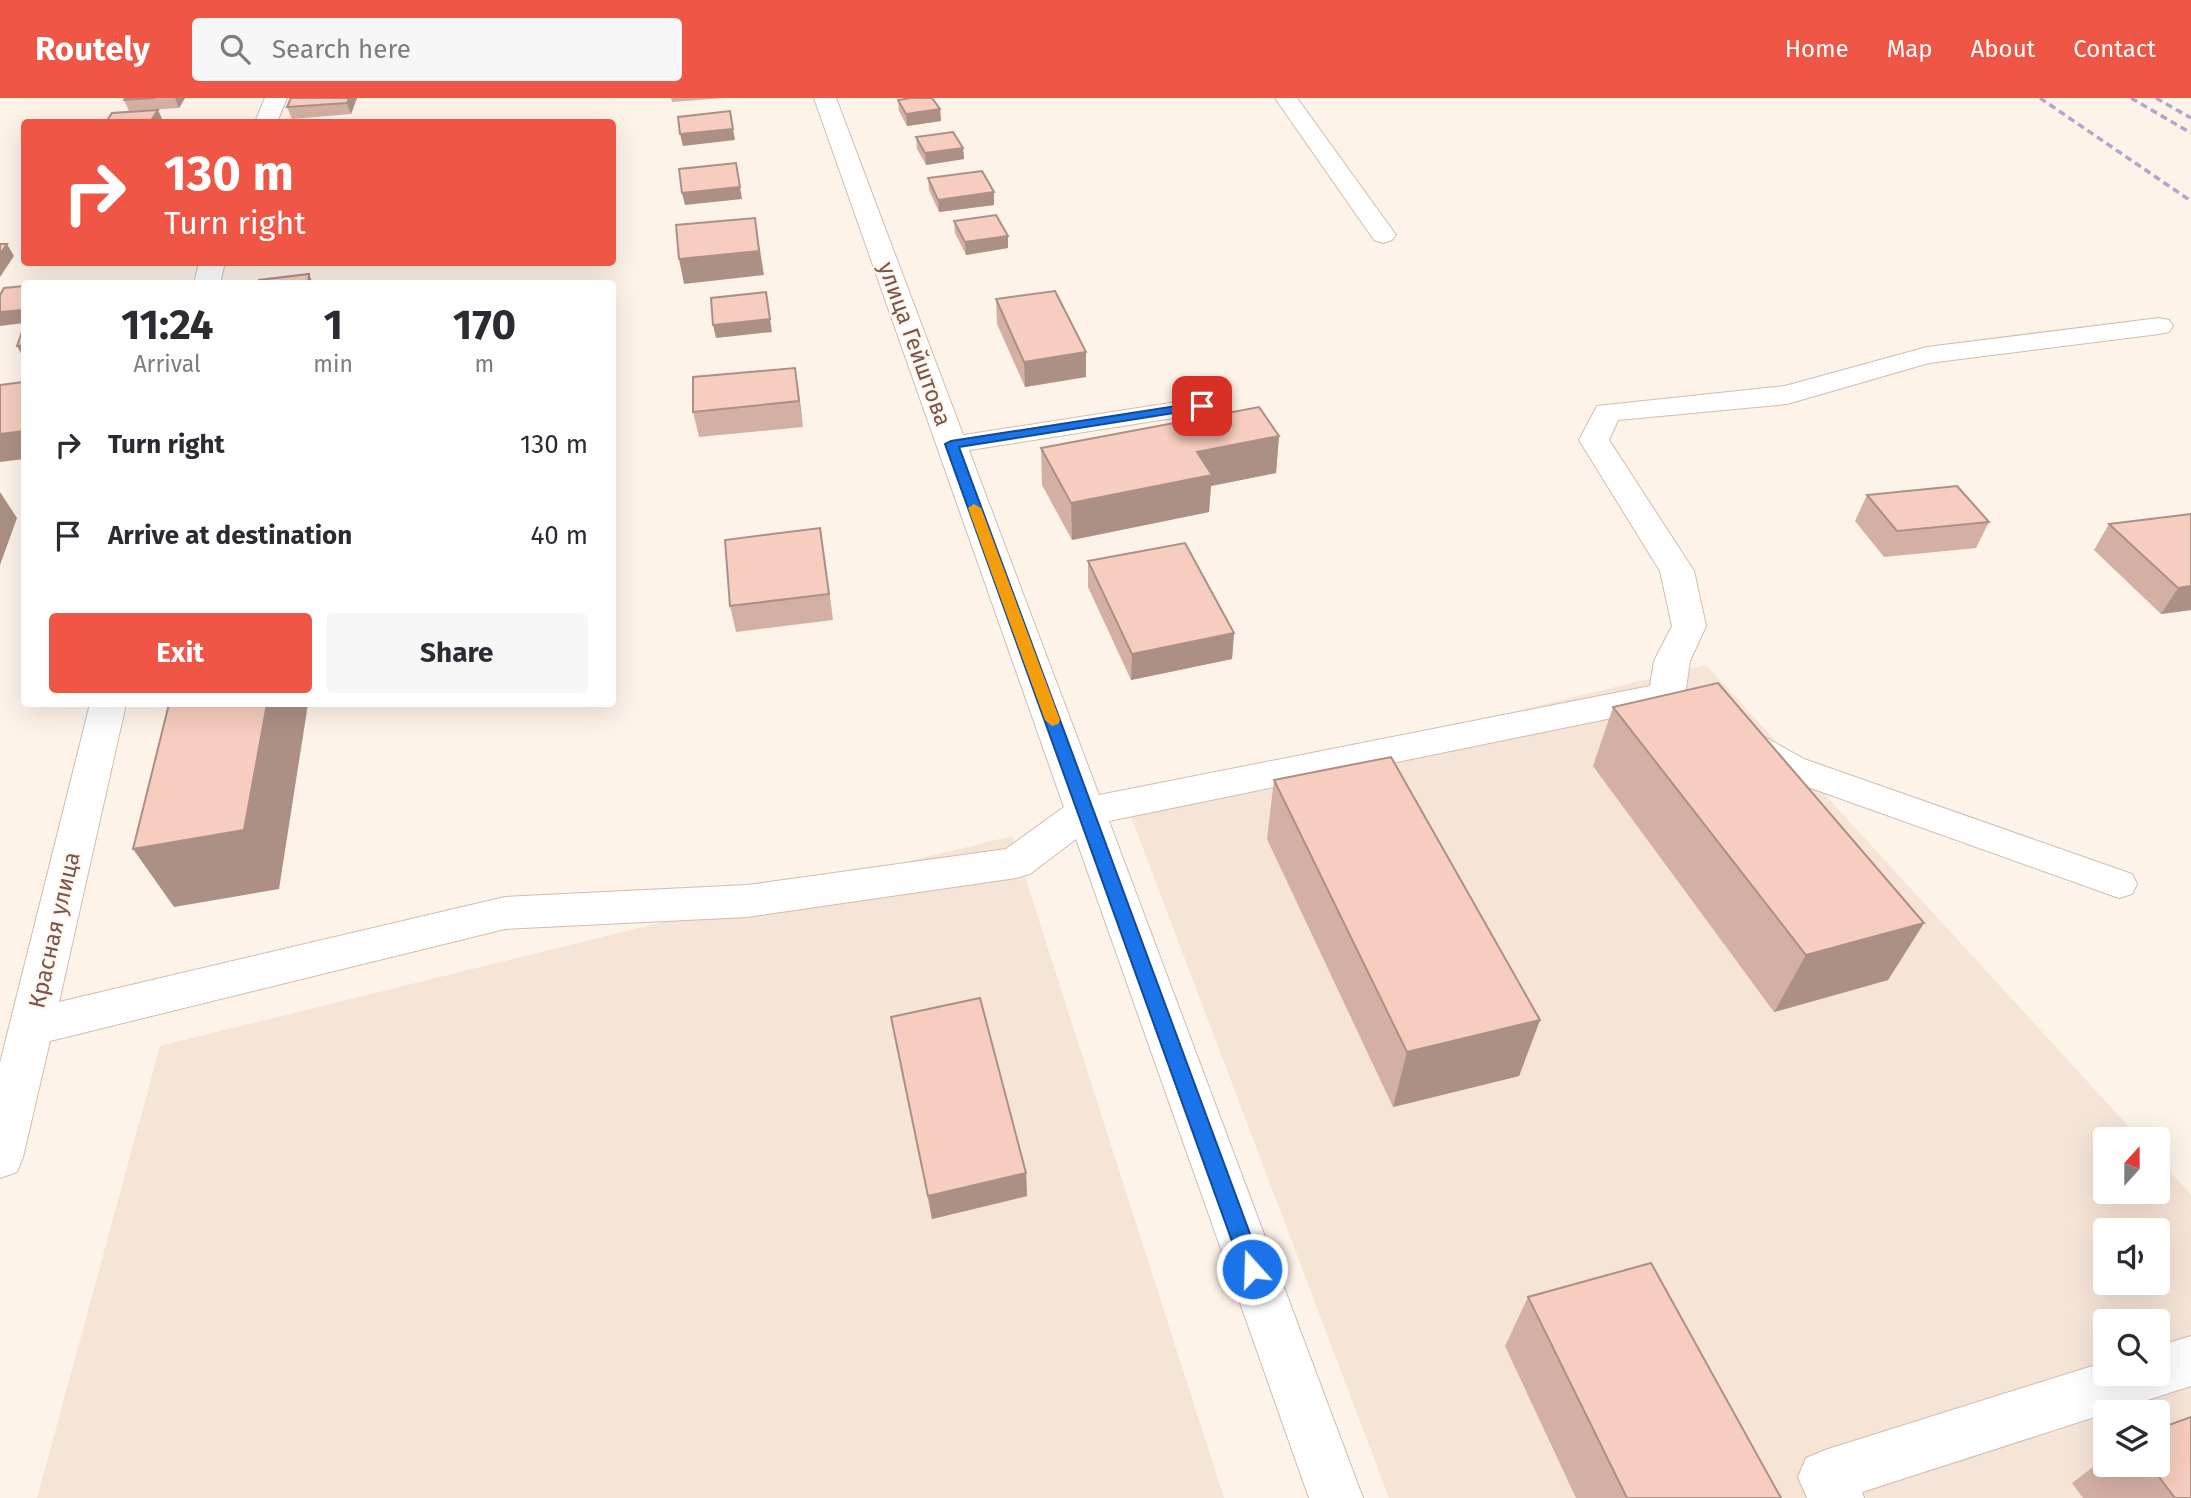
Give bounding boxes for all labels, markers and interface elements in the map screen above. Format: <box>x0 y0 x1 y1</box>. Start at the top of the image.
search box <box>192 18 682 81</box>
text: Routely <box>35 29 150 69</box>
icon: search <box>216 30 254 68</box>
text: Search here <box>272 34 411 65</box>
text: Home <box>1785 35 1849 63</box>
text: Map <box>1887 35 1933 63</box>
text: About <box>1971 35 2035 63</box>
text: Contact <box>2073 35 2156 63</box>
text: 130 m <box>164 144 294 203</box>
icon: right <box>49 147 140 238</box>
text: Turn right <box>164 204 306 242</box>
street label: улица Гейштова <box>872 258 958 430</box>
text: 11:24 <box>121 300 213 350</box>
text: 1 <box>323 300 343 350</box>
text: 170 <box>453 300 516 350</box>
text: Arrival <box>133 350 201 378</box>
text: min <box>313 350 353 378</box>
text: m <box>475 350 494 378</box>
pin <box>1172 376 1232 436</box>
icon: arrive <box>1183 387 1221 425</box>
icon: right <box>49 426 87 464</box>
text: Turn right <box>108 429 225 460</box>
text: 130 m <box>520 429 588 460</box>
icon: arrive <box>49 517 87 555</box>
text: Arrive at destination <box>108 520 352 551</box>
text: 40 m <box>530 520 588 551</box>
button: Exit <box>49 613 312 693</box>
button: Share <box>326 613 588 693</box>
street label: Красная улица <box>22 849 86 1011</box>
north arrow <box>2093 1127 2170 1204</box>
map controls <box>2093 1127 2170 1477</box>
button: sound <box>2093 1218 2170 1295</box>
position arrow <box>1215 1232 1289 1306</box>
button: search <box>2093 1309 2170 1386</box>
button: layers <box>2093 1400 2170 1477</box>

